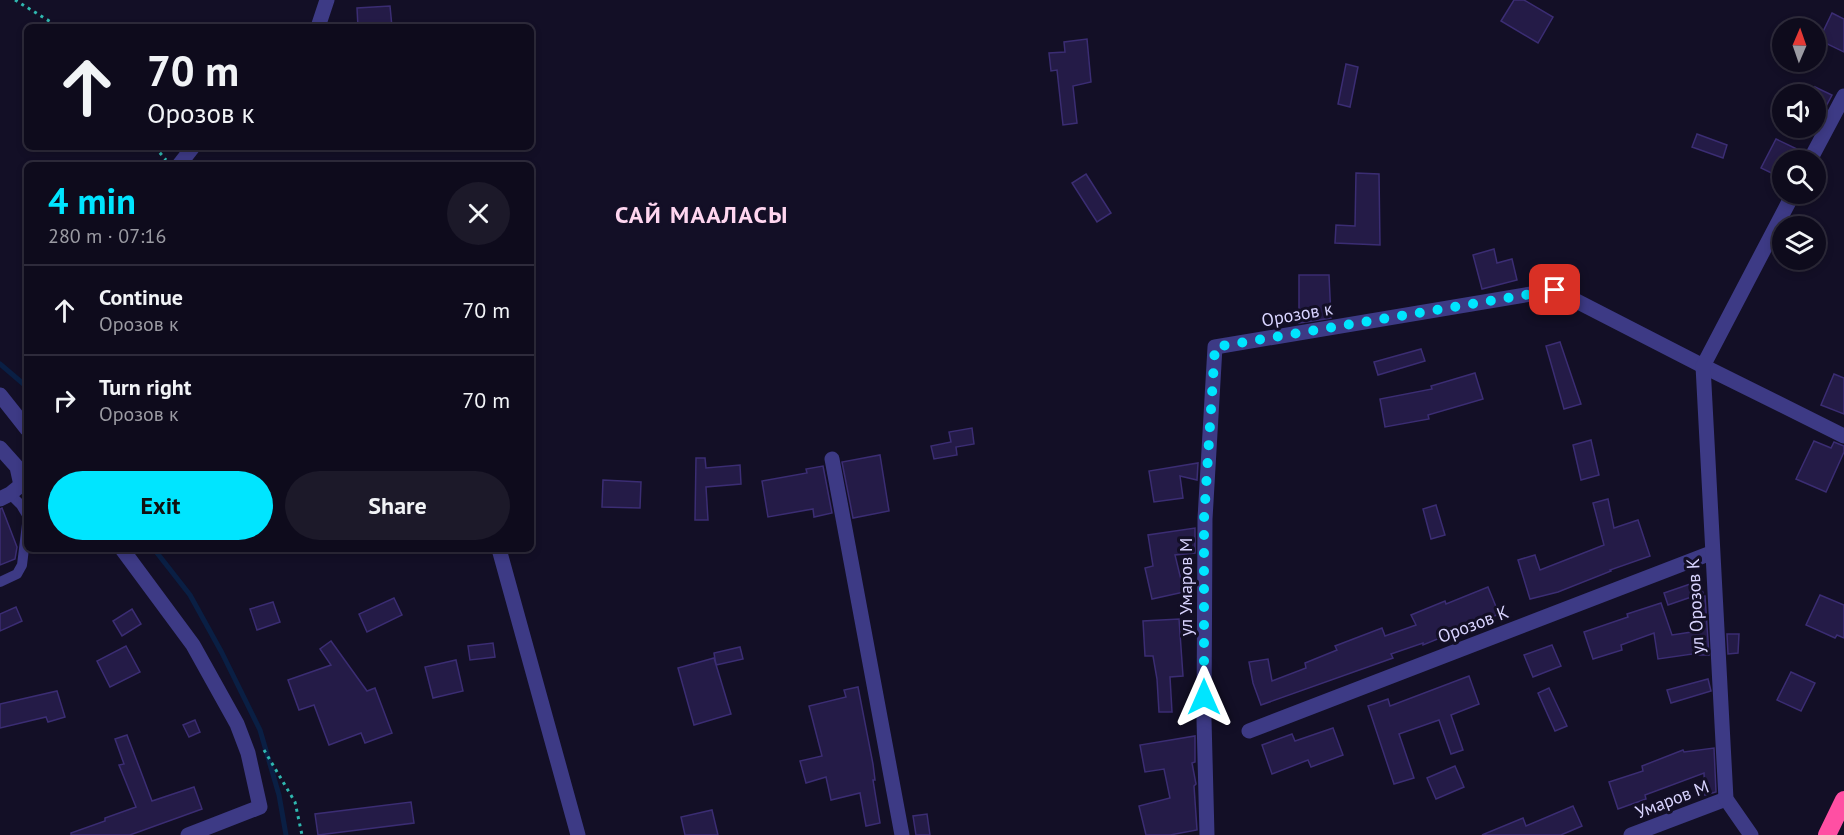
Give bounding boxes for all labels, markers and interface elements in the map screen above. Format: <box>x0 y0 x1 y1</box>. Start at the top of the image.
north arrow <box>1772 18 1826 72</box>
map controls <box>1772 18 1826 270</box>
text: 70 m <box>147 43 239 98</box>
icon: ahead <box>48 48 126 126</box>
button: sound <box>1772 84 1826 138</box>
text: Орозов к <box>147 96 255 130</box>
button: search <box>1772 150 1826 204</box>
text: 4 min <box>48 177 136 224</box>
button: close <box>447 182 510 245</box>
district label: САЙ МААЛАСЫ <box>615 199 789 230</box>
button: layers <box>1772 216 1826 270</box>
text: 280 m · 07:16 <box>48 223 166 249</box>
pin <box>1529 264 1580 315</box>
icon: arrive <box>1538 273 1571 306</box>
text: Continue <box>99 283 183 311</box>
icon: ahead <box>48 294 81 327</box>
text: 70 m <box>462 296 510 324</box>
street label: Орозов к <box>1260 296 1335 332</box>
text: Орозов к <box>99 311 179 337</box>
text: Turn right <box>99 373 191 401</box>
icon: right <box>48 384 81 417</box>
text: 70 m <box>462 386 510 414</box>
text: Орозов к <box>99 401 179 427</box>
button: Exit <box>48 471 273 540</box>
button: Share <box>285 471 510 540</box>
street label: ул Умаров М <box>1174 538 1197 636</box>
street label: ул Орозов К <box>1681 557 1709 655</box>
street label: Орозов К <box>1434 600 1512 648</box>
position arrow <box>1172 665 1236 729</box>
street label: Умаров М <box>1632 774 1712 824</box>

